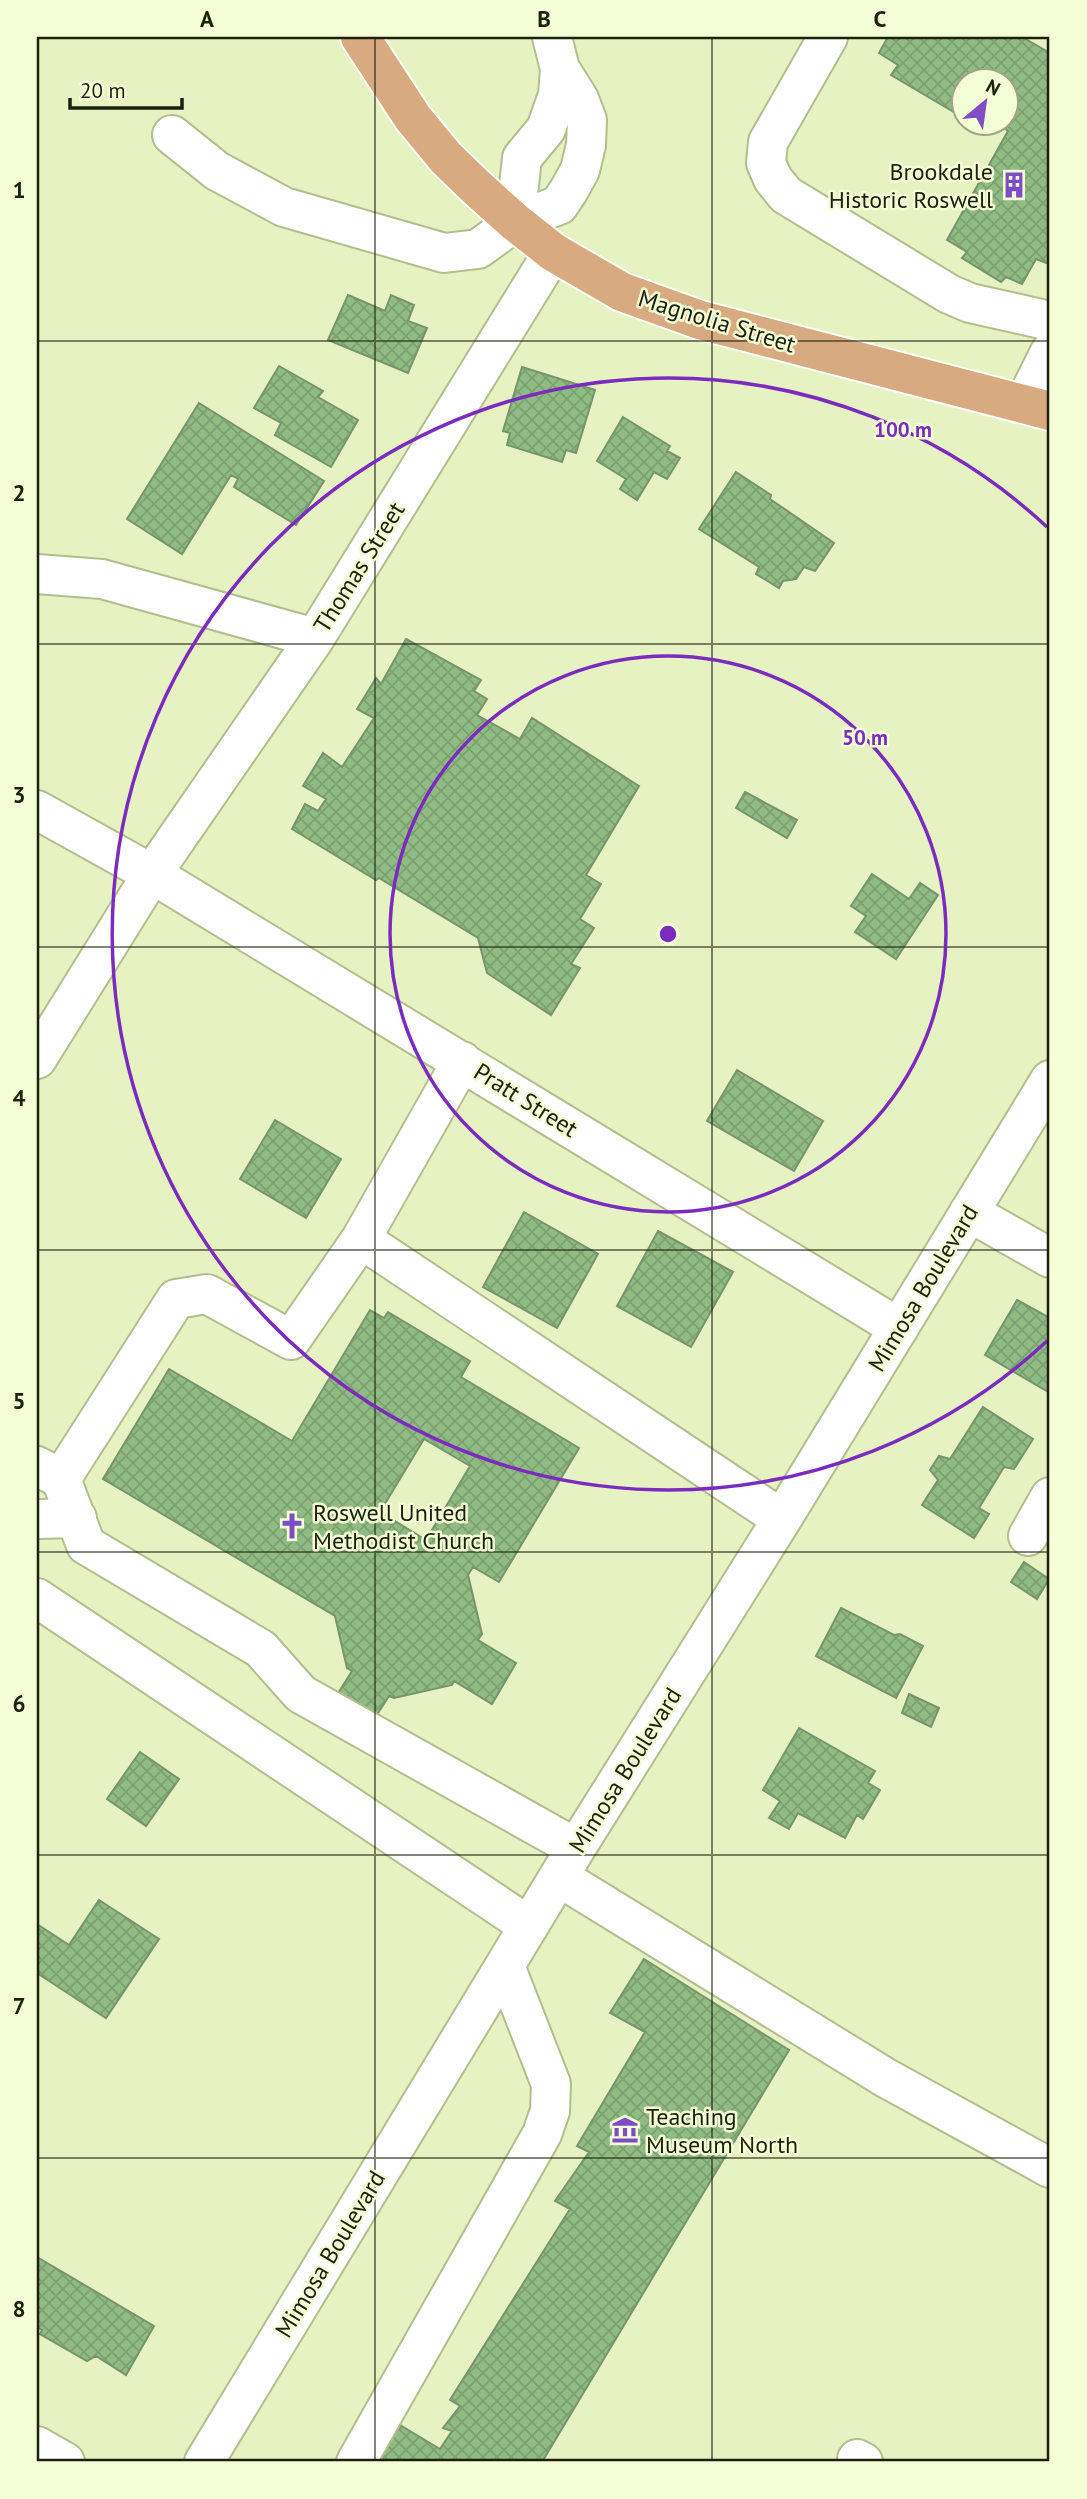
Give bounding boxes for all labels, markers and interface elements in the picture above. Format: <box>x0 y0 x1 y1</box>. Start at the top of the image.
text: A <box>200 4 214 33</box>
text: B <box>537 4 551 33</box>
text: C <box>874 4 887 33</box>
scale bar <box>70 66 182 110</box>
north arrow <box>950 66 1020 136</box>
text: N <box>982 74 1005 101</box>
text: 20 m <box>80 77 126 104</box>
place label: Brookdale Historic Roswell <box>829 156 993 215</box>
building icon: Brookdale Historic Roswell <box>999 170 1029 200</box>
text: 1 <box>12 175 26 204</box>
street label: Magnolia Street <box>635 282 799 360</box>
text: 100 m <box>874 416 932 443</box>
text: 2 <box>12 478 26 507</box>
street label: Thomas Street <box>307 496 411 638</box>
text: 50 m <box>842 724 888 751</box>
text: 3 <box>12 780 26 809</box>
centre of rings <box>656 922 680 946</box>
street label: Pratt Street <box>468 1056 584 1144</box>
text: 4 <box>12 1083 26 1112</box>
street label: Mimosa Boulevard <box>861 1199 985 1377</box>
text: 5 <box>12 1386 26 1415</box>
place label: Roswell United Methodist Church <box>313 1497 494 1556</box>
church icon: Roswell United Methodist Church <box>277 1511 307 1541</box>
street label: Mimosa Boulevard <box>562 1682 688 1858</box>
text: 6 <box>12 1689 26 1718</box>
text: 7 <box>12 1991 26 2020</box>
place label: Teaching Museum North <box>646 2101 798 2160</box>
museum icon: Teaching Museum North <box>610 2115 640 2145</box>
street label: Mimosa Boulevard <box>268 2165 392 2343</box>
text: 8 <box>12 2294 26 2323</box>

